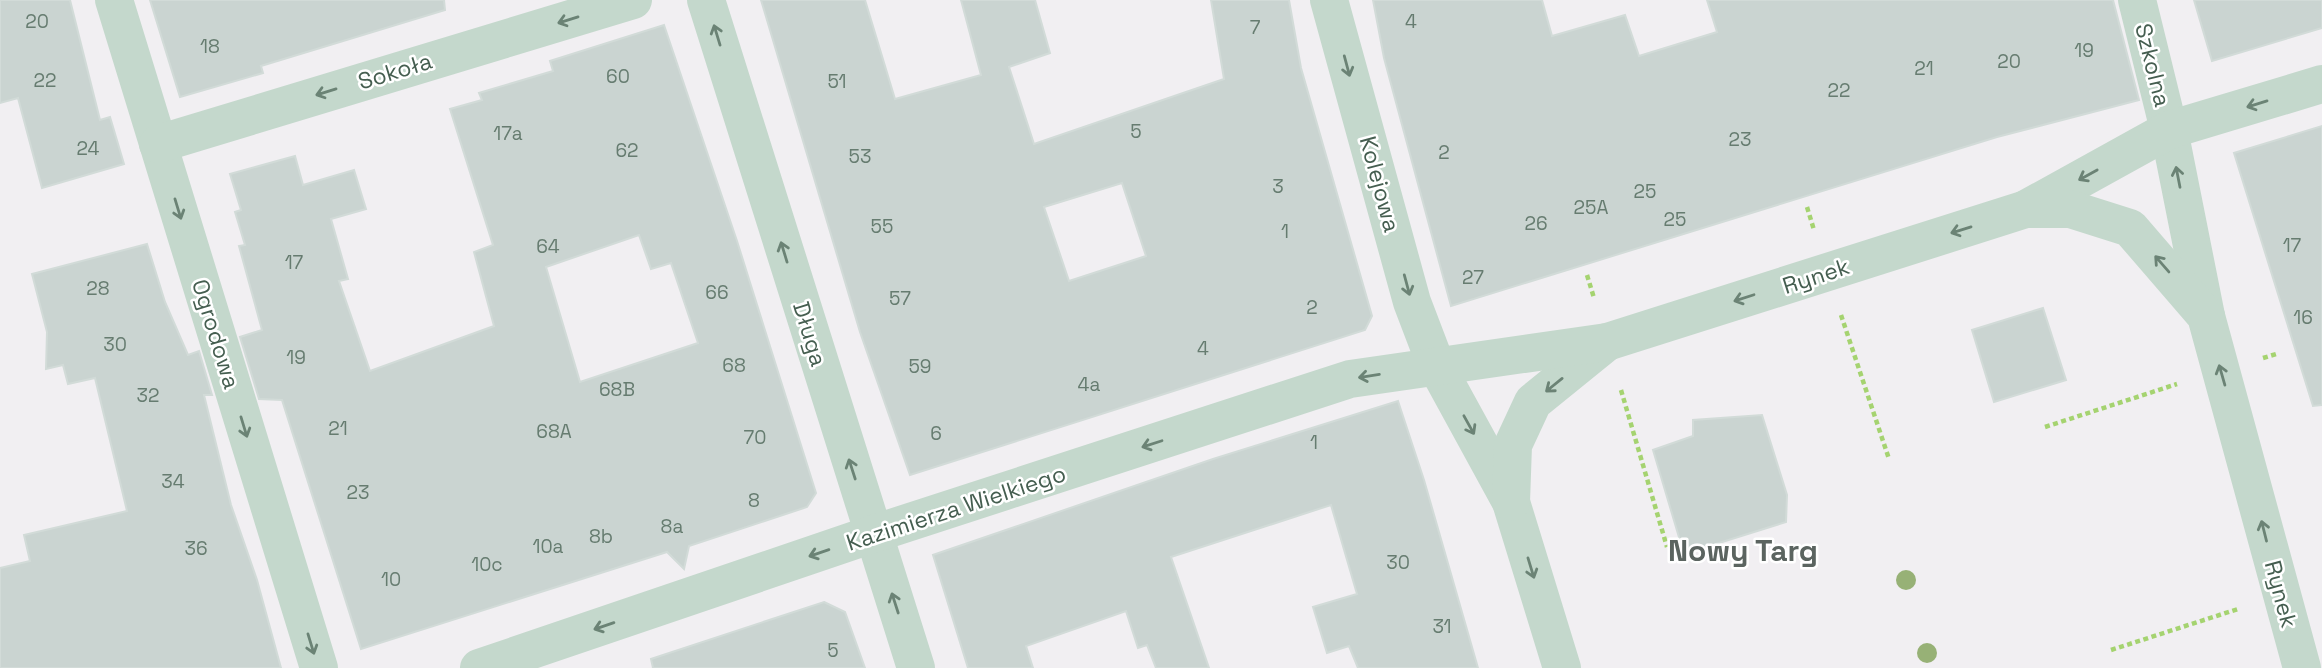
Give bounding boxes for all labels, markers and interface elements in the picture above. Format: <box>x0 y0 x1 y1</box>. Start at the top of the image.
house number: 20 <box>25 9 49 34</box>
house number: 4 <box>1405 9 1417 34</box>
one-way arrow <box>557 14 579 27</box>
house number: 7 <box>1250 15 1261 40</box>
street label: Szkolna <box>2128 20 2178 110</box>
one-way arrow <box>709 24 722 46</box>
house number: 18 <box>200 34 220 59</box>
house number: 19 <box>2074 38 2094 63</box>
street label: Sokoła <box>354 46 436 96</box>
house number: 20 <box>1997 49 2021 74</box>
one-way arrow <box>1342 55 1355 77</box>
house number: 21 <box>1914 56 1934 81</box>
house number: 60 <box>606 64 630 89</box>
house number: 22 <box>34 68 56 93</box>
house number: 51 <box>827 69 847 94</box>
house number: 22 <box>1828 78 1850 103</box>
one-way arrow <box>315 87 337 100</box>
one-way arrow <box>2246 99 2268 112</box>
house number: 5 <box>1130 119 1142 144</box>
house number: 17a <box>493 121 523 146</box>
house number: 23 <box>1729 127 1751 152</box>
street label: Kolejowa <box>1353 133 1407 235</box>
house number: 24 <box>77 136 100 161</box>
house number: 62 <box>615 138 639 163</box>
house number: 2 <box>1438 140 1450 165</box>
house number: 53 <box>849 144 871 169</box>
one-way arrow <box>2171 166 2185 189</box>
one-way arrow <box>2078 169 2099 182</box>
house number: 3 <box>1272 174 1284 199</box>
house number: 25 <box>1634 179 1656 204</box>
house number: 25A <box>1574 195 1608 220</box>
one-way arrow <box>172 198 185 220</box>
house number: 25 <box>1664 207 1686 232</box>
house number: 26 <box>1524 211 1548 236</box>
house number: 55 <box>871 214 893 239</box>
house number: 1 <box>1281 219 1289 244</box>
one-way arrow <box>1950 225 1972 237</box>
house number: 17 <box>2283 233 2302 258</box>
house number: 64 <box>536 234 560 259</box>
one-way arrow <box>777 241 790 263</box>
house number: 17 <box>285 250 304 275</box>
street label: Rynek <box>1779 251 1853 301</box>
one-way arrow <box>2154 256 2169 274</box>
house number: 27 <box>1462 265 1484 290</box>
one-way arrow <box>1402 274 1415 296</box>
house number: 28 <box>86 276 110 301</box>
street label: Ogrodowa <box>185 276 247 392</box>
house number: 66 <box>705 280 729 305</box>
house number: 57 <box>889 286 911 311</box>
one-way arrow <box>1733 293 1755 306</box>
house number: 2 <box>1306 295 1318 320</box>
street label: Długa <box>786 298 834 370</box>
house number: 16 <box>2293 305 2313 330</box>
house number: 30 <box>103 332 127 357</box>
house number: 4 <box>1197 336 1209 361</box>
house number: 19 <box>286 345 306 370</box>
house number: 68 <box>722 353 746 378</box>
house number: 59 <box>908 354 932 379</box>
one-way arrow <box>2214 364 2227 386</box>
one-way arrow <box>1358 370 1381 383</box>
house number: 4a <box>1078 372 1100 397</box>
house number: 68B <box>599 377 635 402</box>
one-way arrow <box>1545 377 1563 393</box>
house number: 32 <box>137 383 159 408</box>
one-way arrow <box>1463 414 1476 435</box>
one-way arrow <box>239 415 252 437</box>
house number: 21 <box>328 416 348 441</box>
house number: 68A <box>536 419 572 444</box>
house number: 6 <box>930 421 942 446</box>
house number: 70 <box>744 425 766 450</box>
house number: 1 <box>1310 430 1318 455</box>
one-way arrow <box>1141 438 1163 451</box>
street label: Kazimierza Wielkiego <box>842 458 1070 558</box>
one-way arrow <box>845 458 858 480</box>
house number: 34 <box>161 469 185 494</box>
house number: 23 <box>347 480 369 505</box>
house number: 8 <box>748 488 760 513</box>
house number: 8a <box>661 514 683 539</box>
one-way arrow <box>2257 521 2270 543</box>
house number: 8b <box>589 524 613 549</box>
district label: Nowy Targ <box>1668 531 1818 570</box>
house number: 10a <box>532 534 564 559</box>
house number: 36 <box>184 536 208 561</box>
one-way arrow <box>809 548 831 560</box>
house number: 30 <box>1386 550 1410 575</box>
house number: 10c <box>471 552 503 577</box>
one-way arrow <box>1526 556 1539 578</box>
street label: Rynek <box>2258 557 2304 631</box>
house number: 10 <box>381 567 401 592</box>
one-way arrow <box>888 592 901 614</box>
house number: 31 <box>1432 614 1452 639</box>
one-way arrow <box>593 620 615 633</box>
one-way arrow <box>306 633 319 655</box>
house number: 5 <box>827 638 839 663</box>

